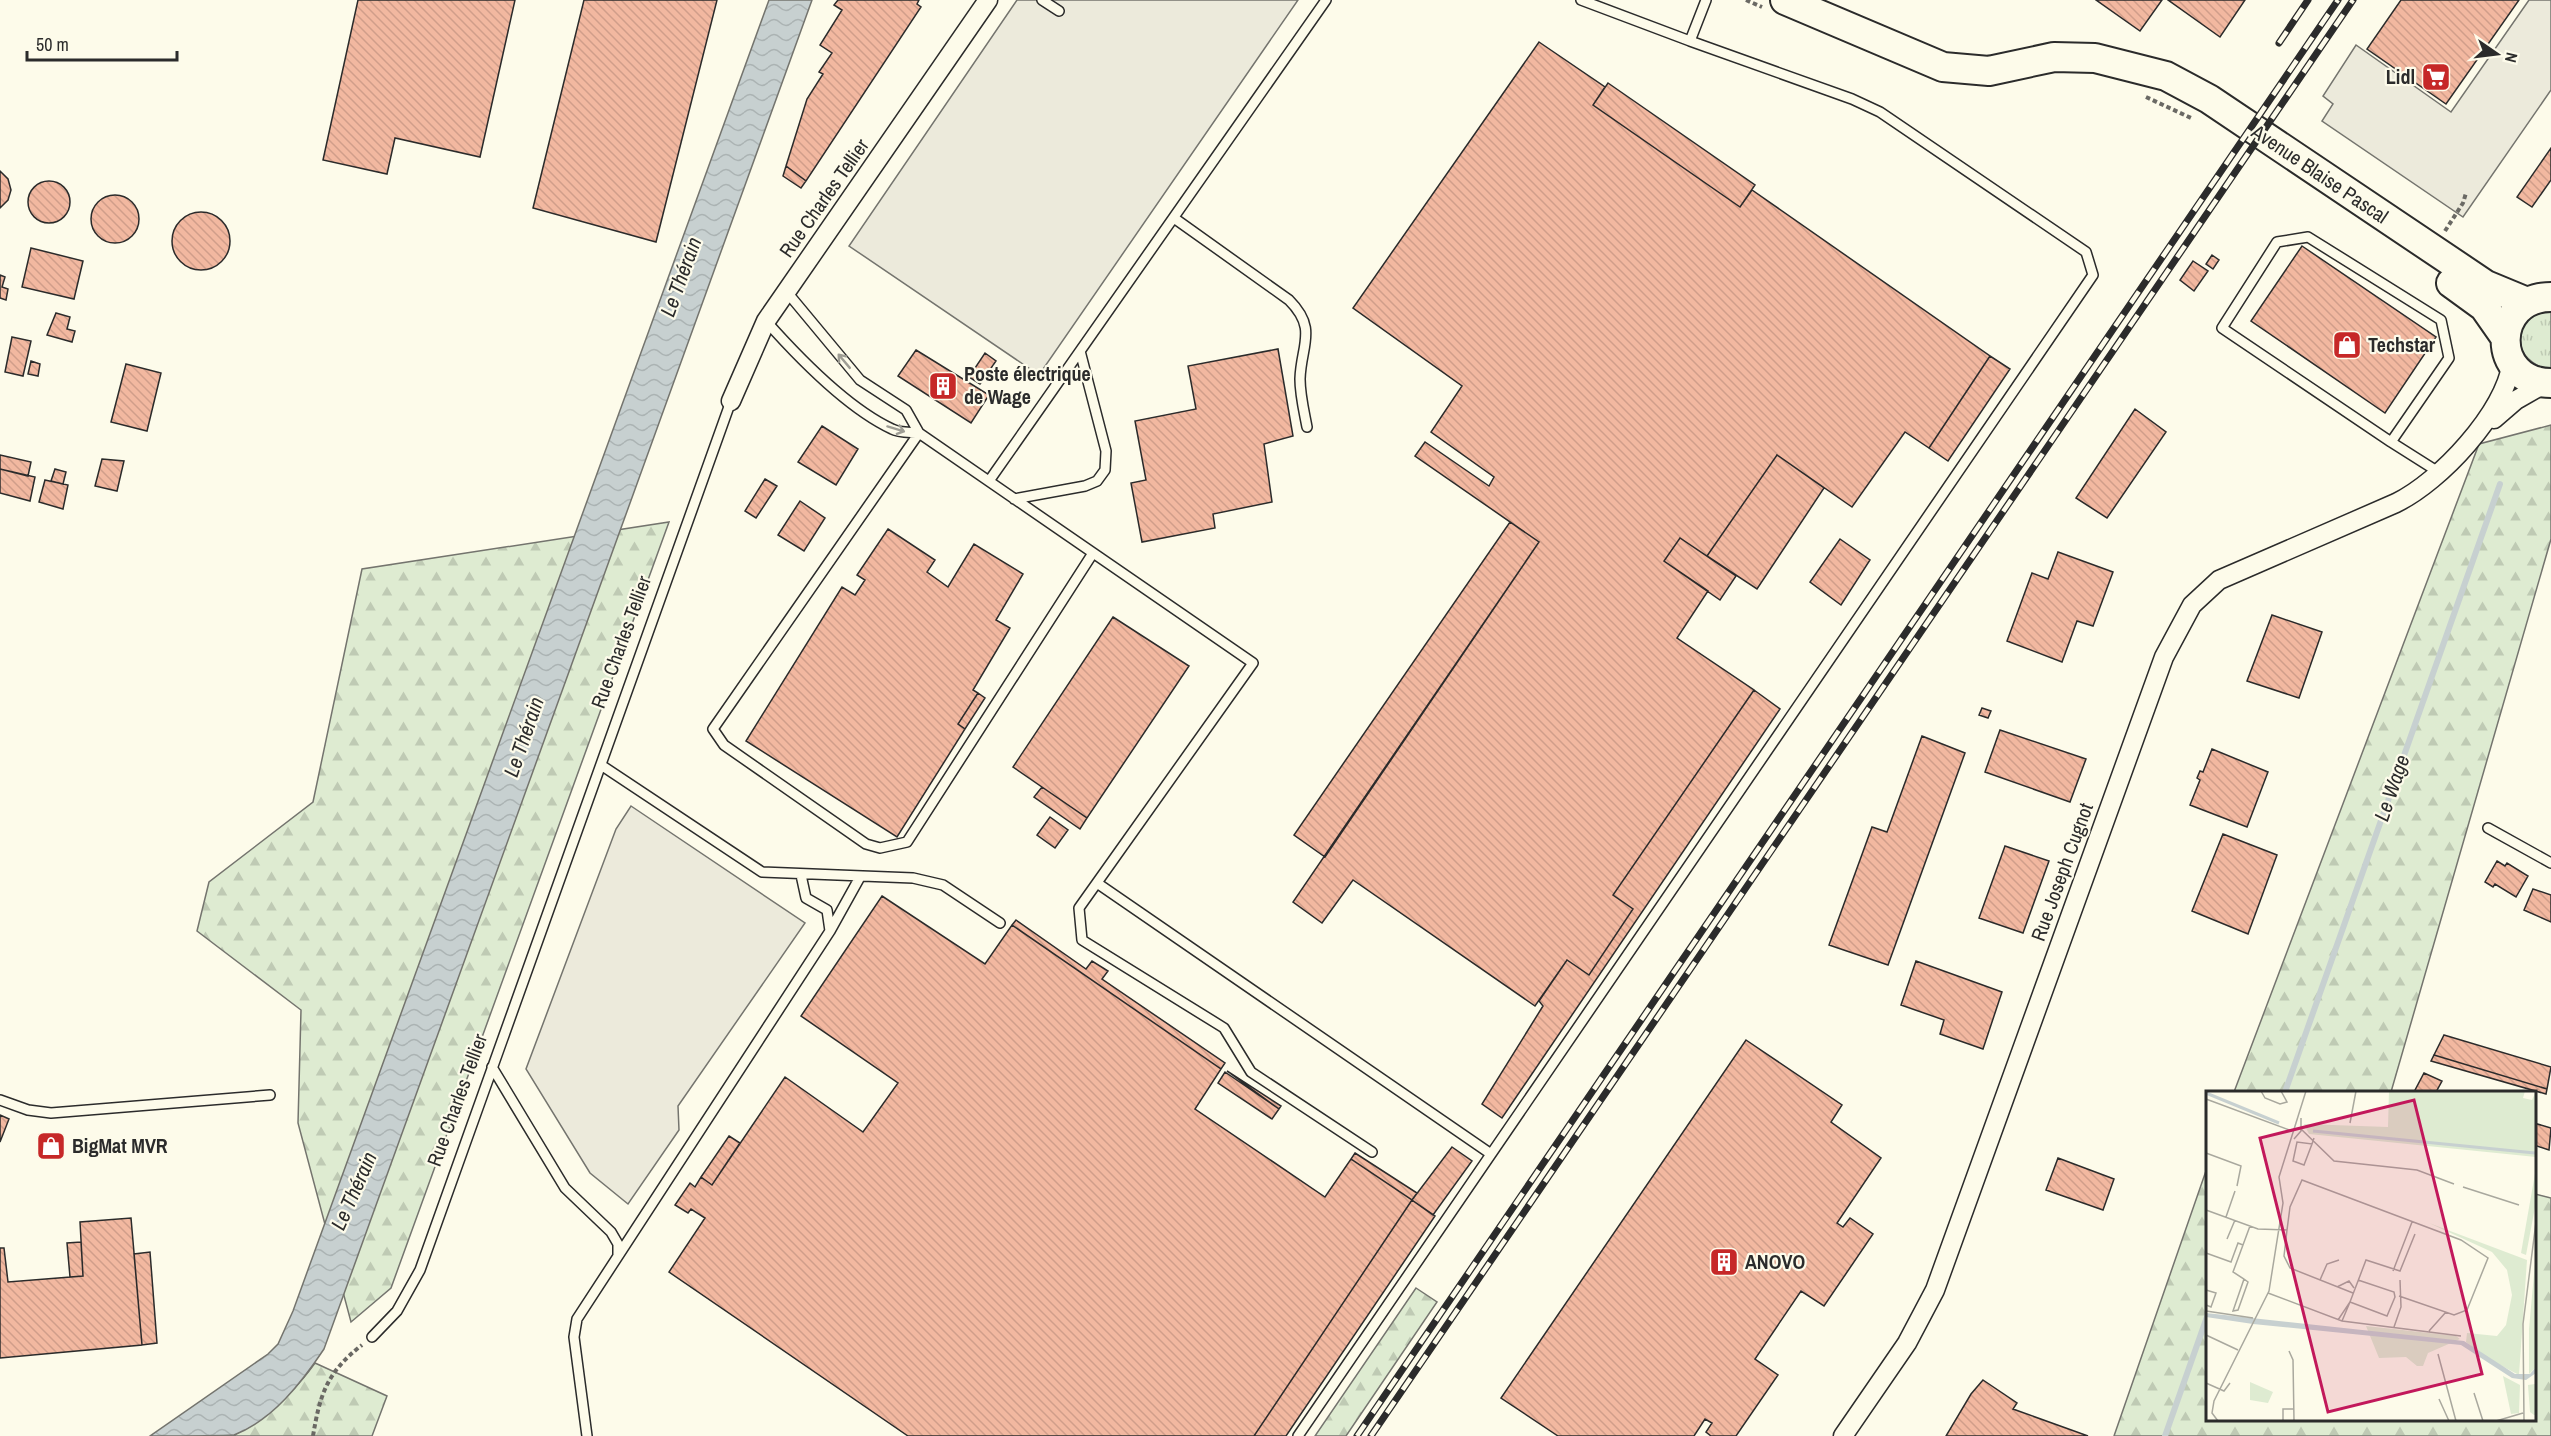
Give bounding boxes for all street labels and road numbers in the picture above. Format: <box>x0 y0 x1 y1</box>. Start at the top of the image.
street label: Avenue Blaise Pascal <box>2246 117 2394 229</box>
street label: Rue Charles Tellier <box>773 133 875 262</box>
street label: Rue Charles Tellier <box>584 571 657 712</box>
street label: Rue Joseph Cugnot <box>2024 799 2099 945</box>
street label: Rue Charles Tellier <box>420 1029 493 1170</box>

